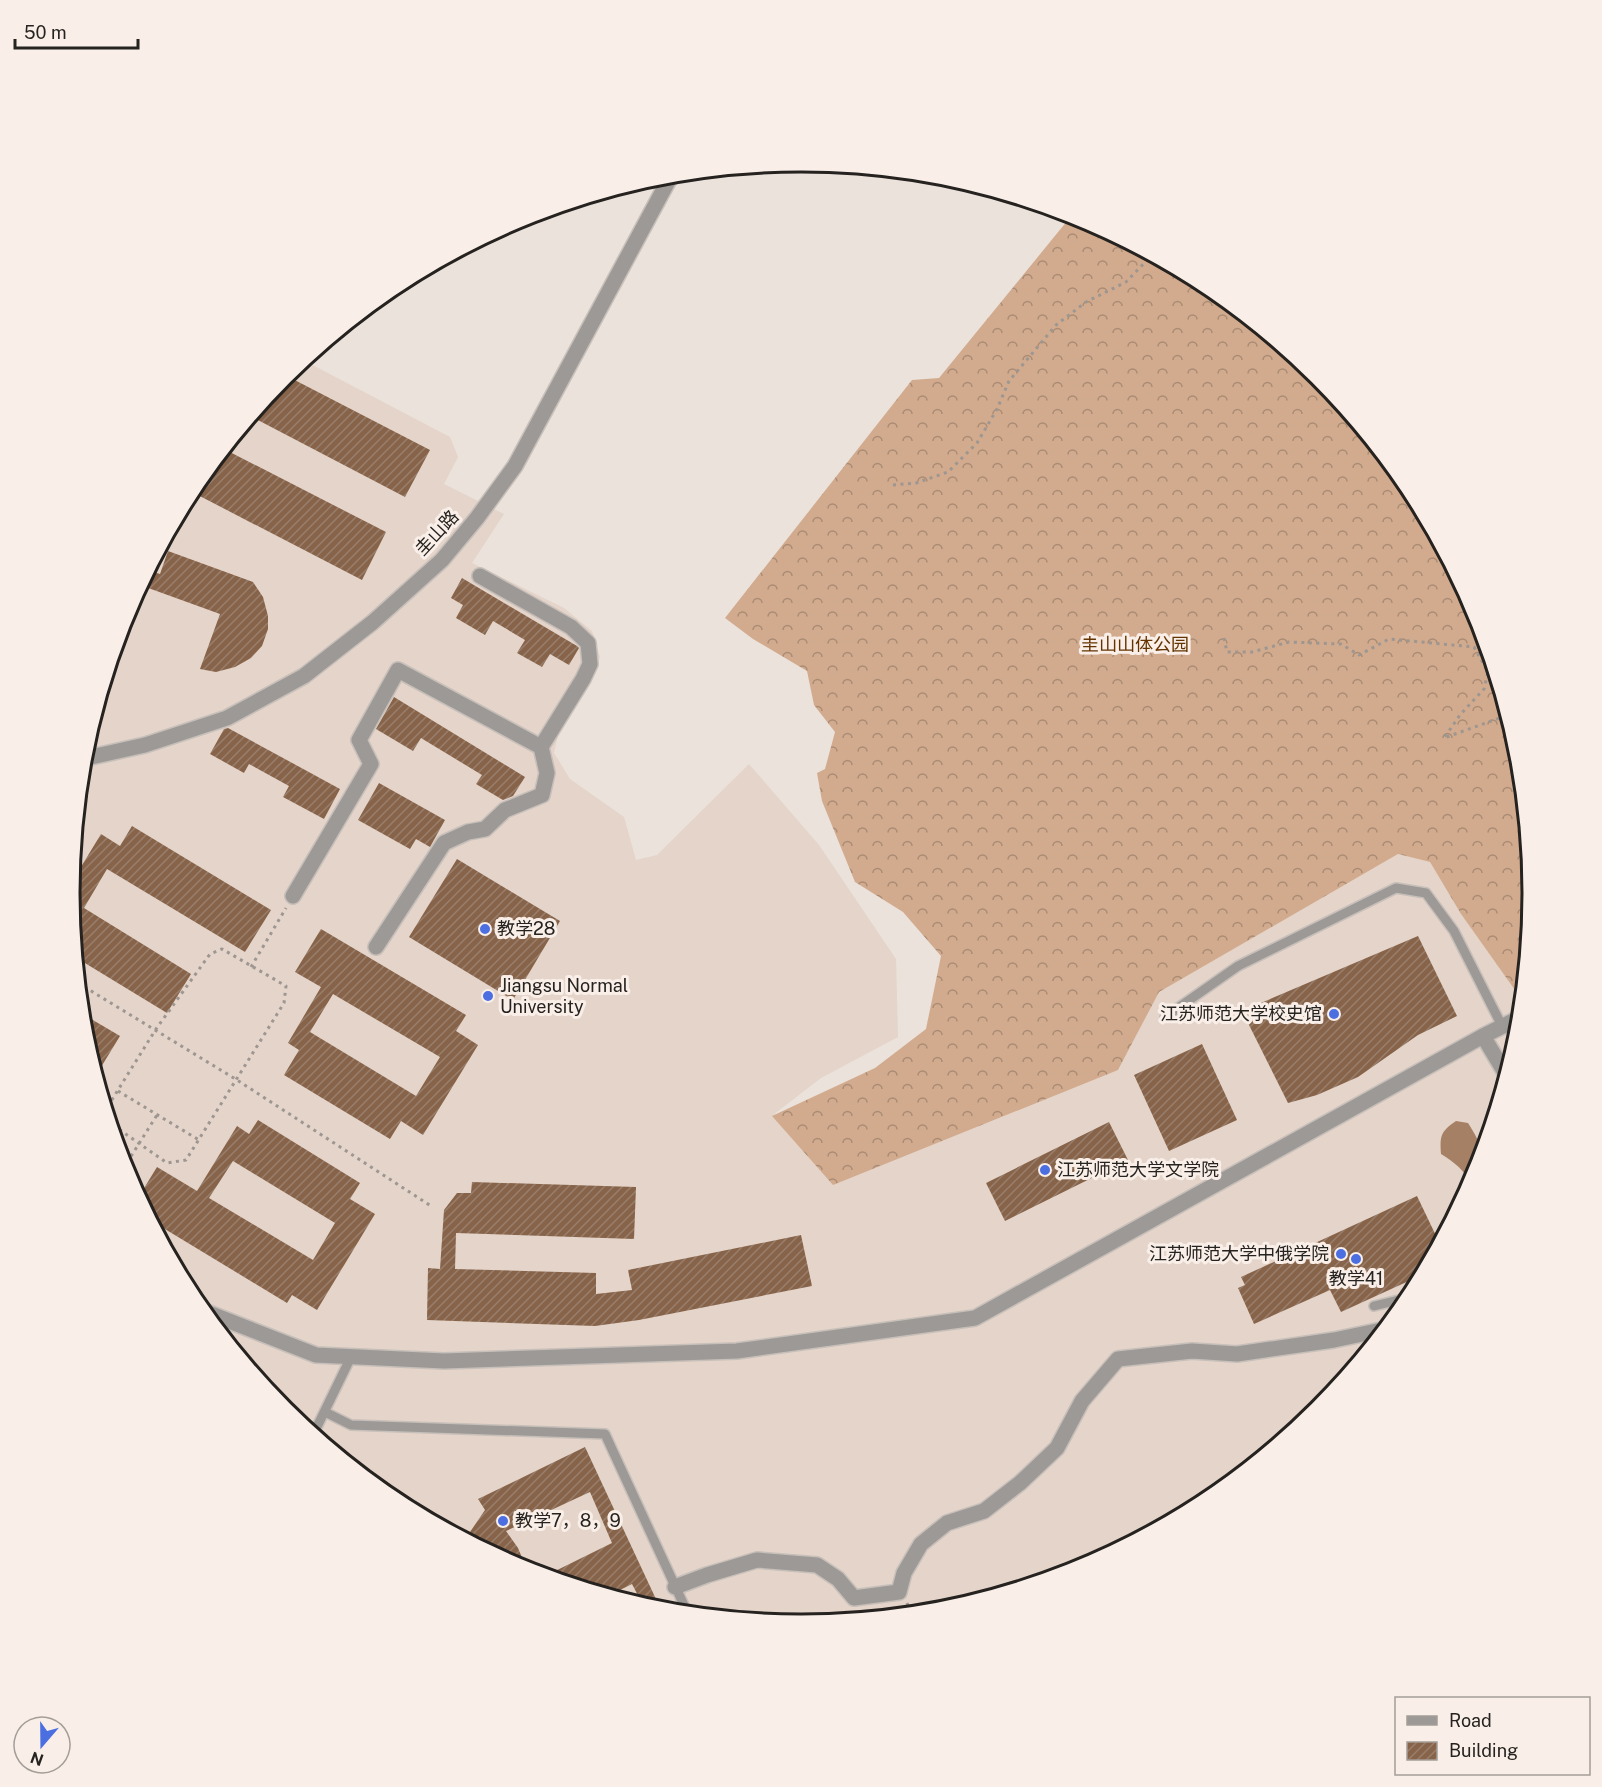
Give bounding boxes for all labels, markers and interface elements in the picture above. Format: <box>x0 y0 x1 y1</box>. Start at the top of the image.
scale bar <box>15 12 138 50</box>
text: 50 m <box>24 22 67 43</box>
street label: 圭山路 <box>411 506 463 560</box>
park label: 圭山山体公园 <box>1081 634 1189 655</box>
place label: 教学28 <box>497 918 555 939</box>
marker: 教学28 <box>478 922 492 936</box>
place label: Jiangsu Normal University <box>500 975 628 1017</box>
marker: Jiangsu Normal University <box>481 989 495 1003</box>
place label: 江苏师范大学校史馆 <box>1160 1003 1322 1024</box>
marker: 江苏师范大学校史馆 <box>1327 1007 1341 1021</box>
place label: 江苏师范大学文学院 <box>1057 1159 1219 1180</box>
marker: 江苏师范大学文学院 <box>1038 1163 1052 1177</box>
place label: 江苏师范大学中俄学院 <box>1149 1243 1329 1264</box>
marker: 江苏师范大学中俄学院 <box>1334 1247 1348 1261</box>
marker: 教学41 <box>1349 1252 1363 1266</box>
place label: 教学41 <box>1329 1268 1383 1289</box>
place label: 教学7，8，9 <box>515 1510 621 1531</box>
marker: 教学7，8，9 <box>496 1514 510 1528</box>
legend <box>1395 1697 1590 1775</box>
text: Road <box>1449 1710 1492 1731</box>
north arrow <box>12 1715 72 1775</box>
text: Building <box>1449 1740 1518 1761</box>
text: N <box>28 1748 46 1770</box>

